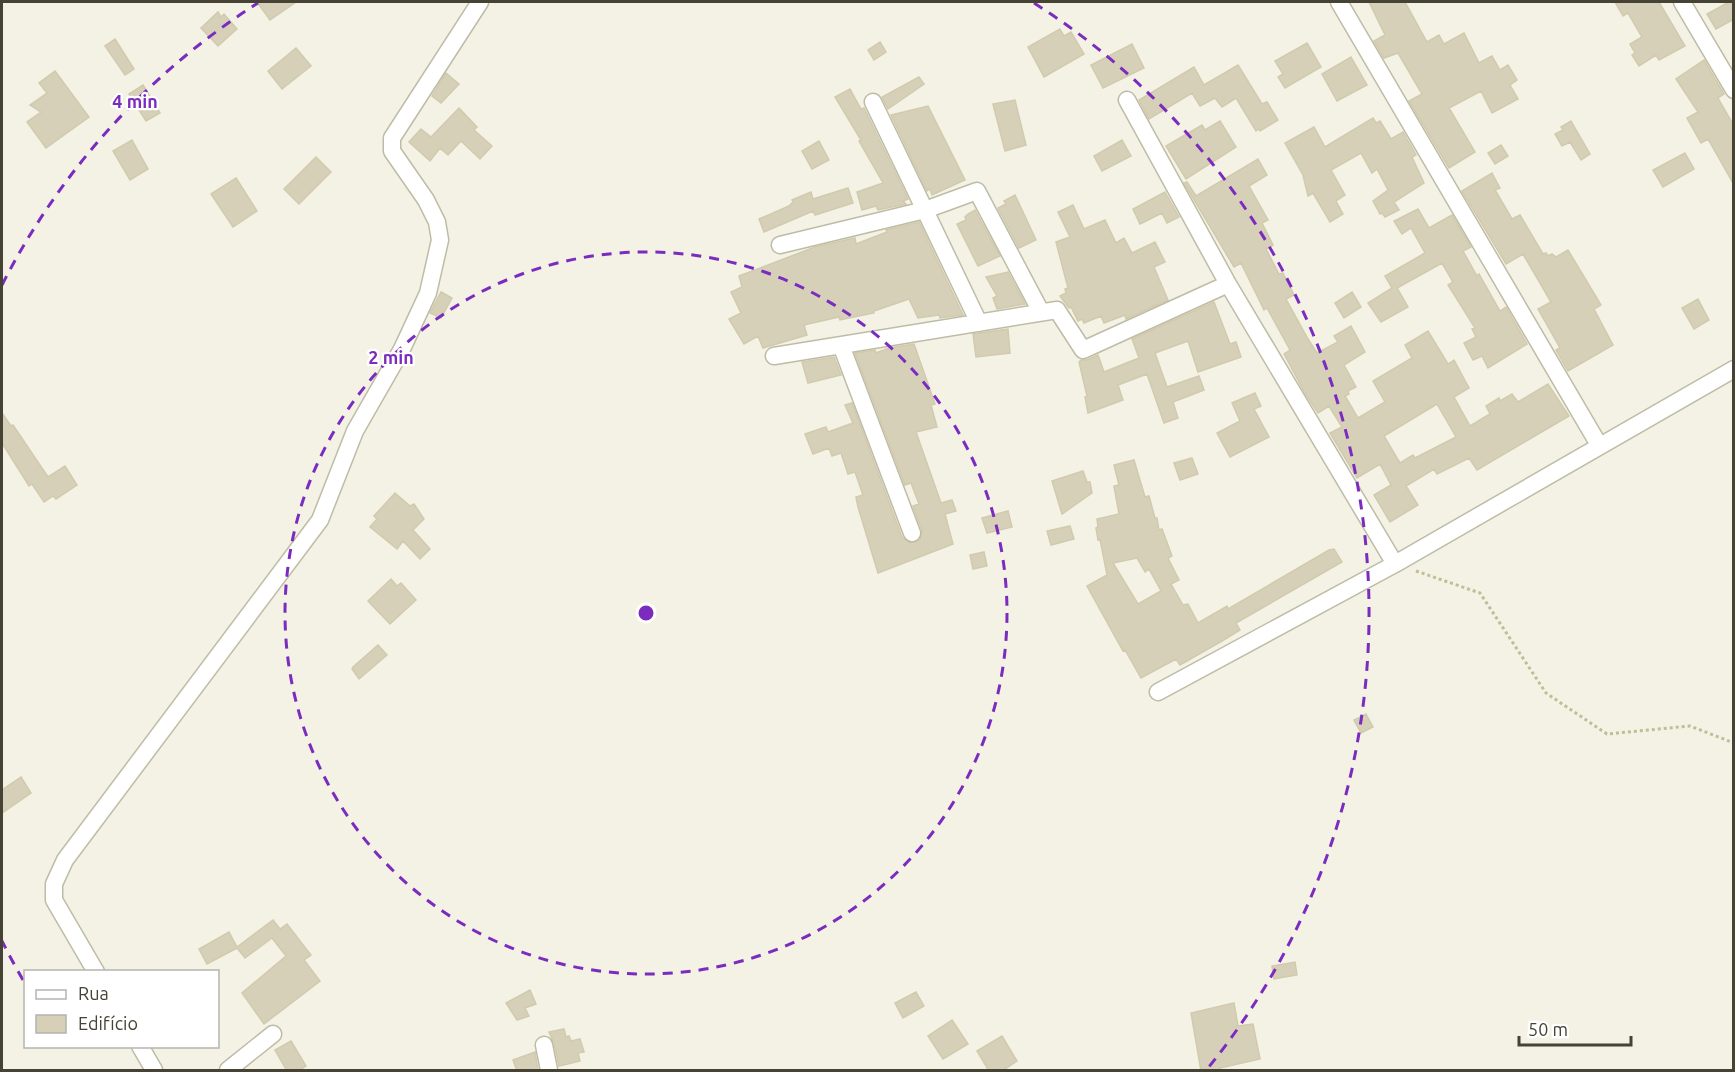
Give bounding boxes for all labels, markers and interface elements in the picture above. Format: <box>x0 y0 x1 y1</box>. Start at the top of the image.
text: 4 min <box>112 91 158 111</box>
text: 2 min <box>368 347 414 367</box>
centre of rings <box>636 603 656 623</box>
legend <box>24 970 219 1048</box>
text: Rua <box>78 983 109 1003</box>
scale bar <box>1519 1009 1632 1047</box>
text: Edifício <box>78 1013 138 1033</box>
text: 50 m <box>1528 1019 1568 1039</box>

